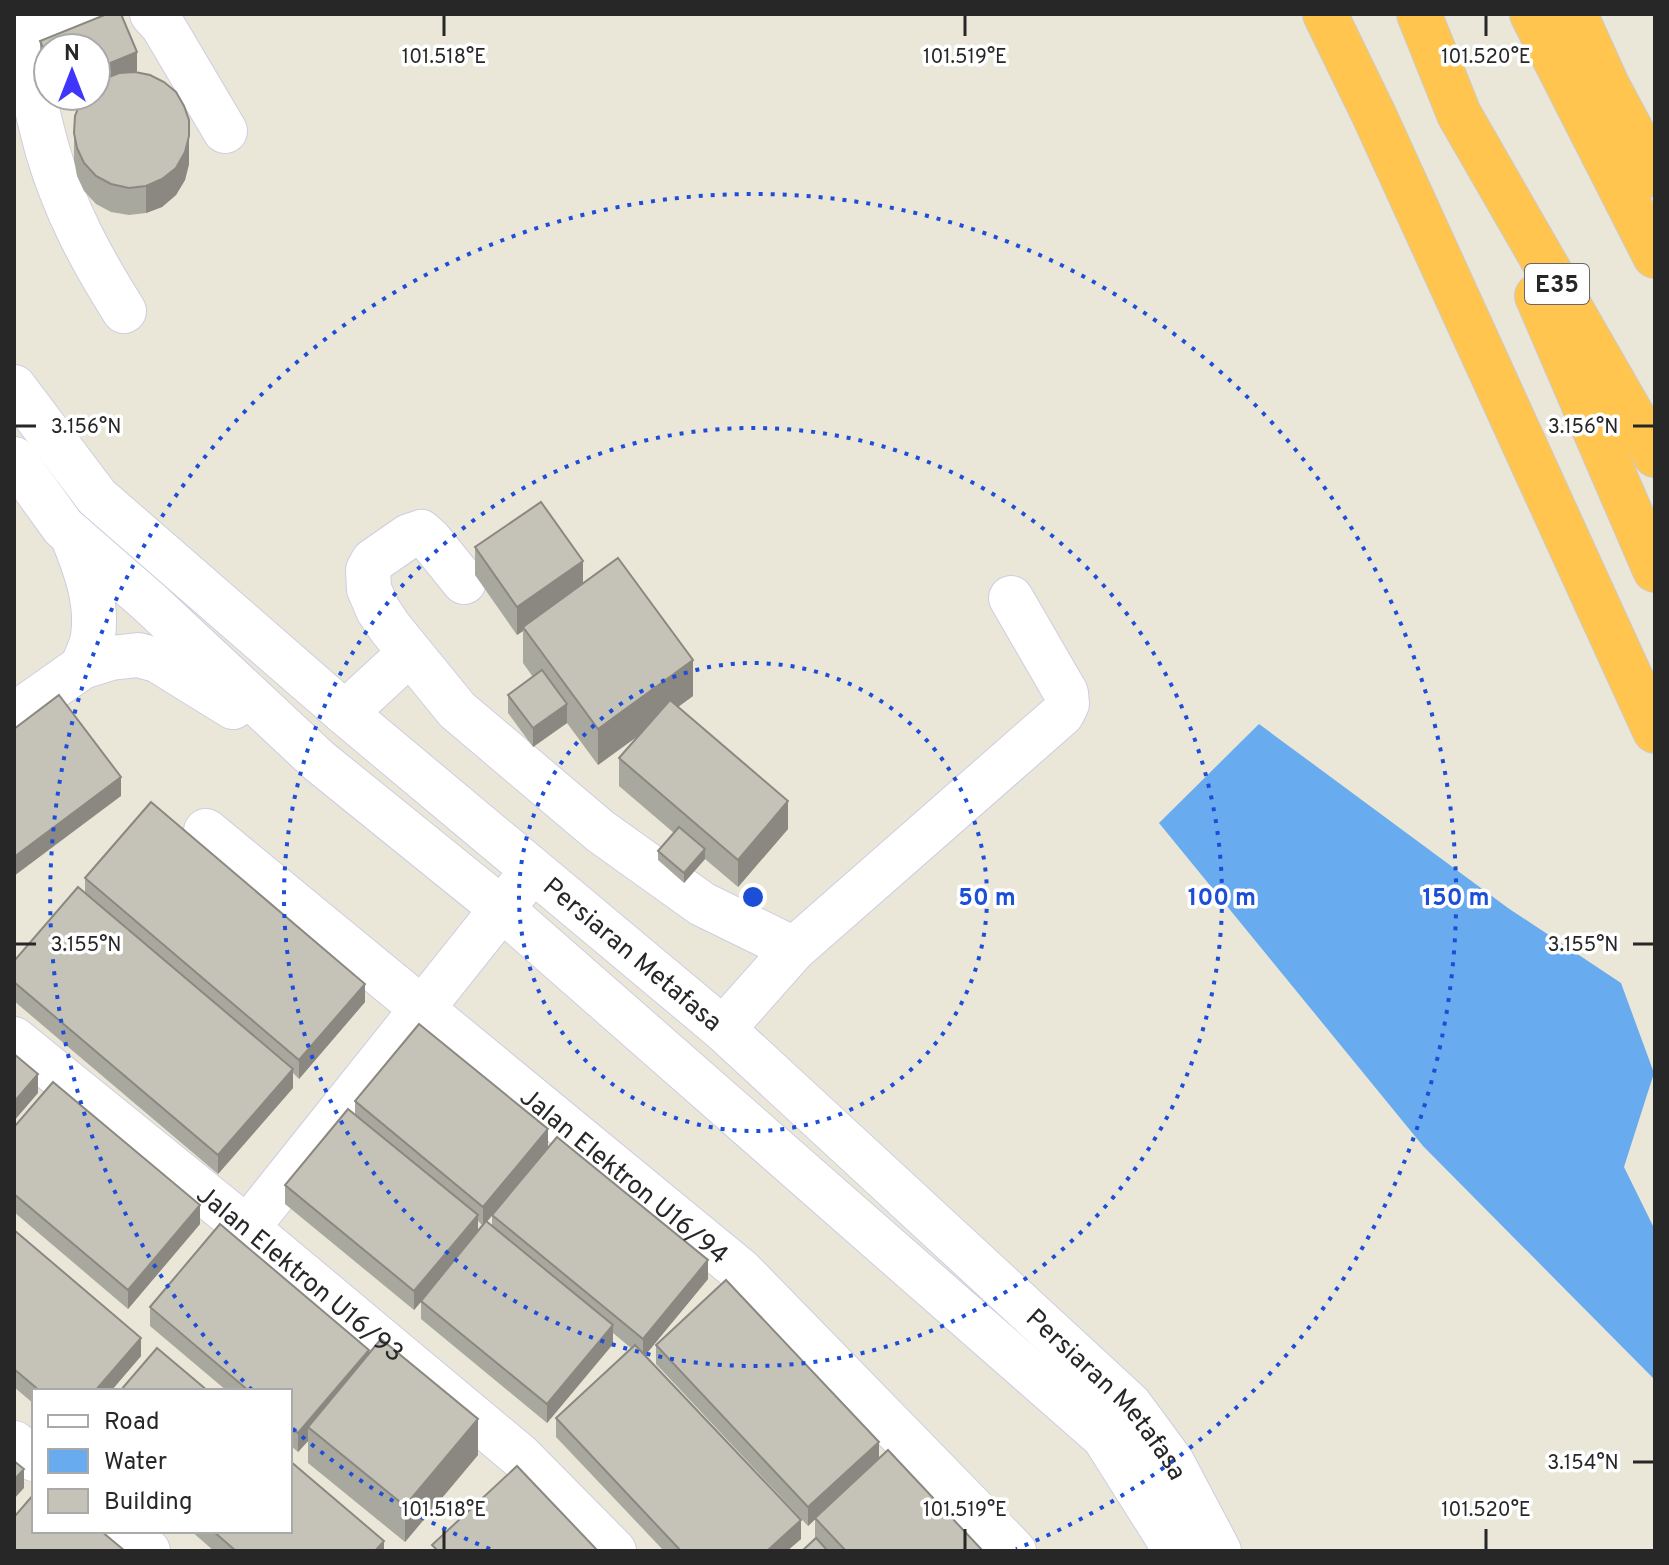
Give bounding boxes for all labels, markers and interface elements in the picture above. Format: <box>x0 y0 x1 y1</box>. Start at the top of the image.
north arrow <box>32 32 112 112</box>
text: N <box>64 41 80 68</box>
text: 101.518°E <box>402 45 486 71</box>
text: 101.519°E <box>923 45 1007 71</box>
text: 101.520°E <box>1441 45 1531 71</box>
road number: E35 <box>1525 264 1589 304</box>
text: 3.156°N <box>51 415 121 441</box>
text: 3.156°N <box>1548 415 1618 441</box>
street label: Persiaran Metafasa <box>535 871 728 1040</box>
centre of rings <box>739 883 767 911</box>
text: 50 m <box>958 884 1016 914</box>
text: 100 m <box>1188 884 1256 914</box>
text: 150 m <box>1422 884 1490 914</box>
text: 3.155°N <box>50 933 122 959</box>
text: 3.155°N <box>1547 933 1619 959</box>
street label: Jalan Elektron U16/94 <box>512 1082 734 1273</box>
street label: Jalan Elektron U16/93 <box>188 1179 409 1371</box>
street label: Persiaran Metafasa <box>1018 1303 1193 1486</box>
legend <box>32 1389 292 1533</box>
text: Road <box>104 1408 160 1438</box>
text: Water <box>104 1448 167 1478</box>
text: 3.154°N <box>1547 1451 1619 1477</box>
text: Building <box>104 1488 193 1518</box>
text: 101.518°E <box>402 1498 486 1524</box>
text: 101.519°E <box>923 1498 1007 1524</box>
text: 101.520°E <box>1441 1498 1531 1524</box>

